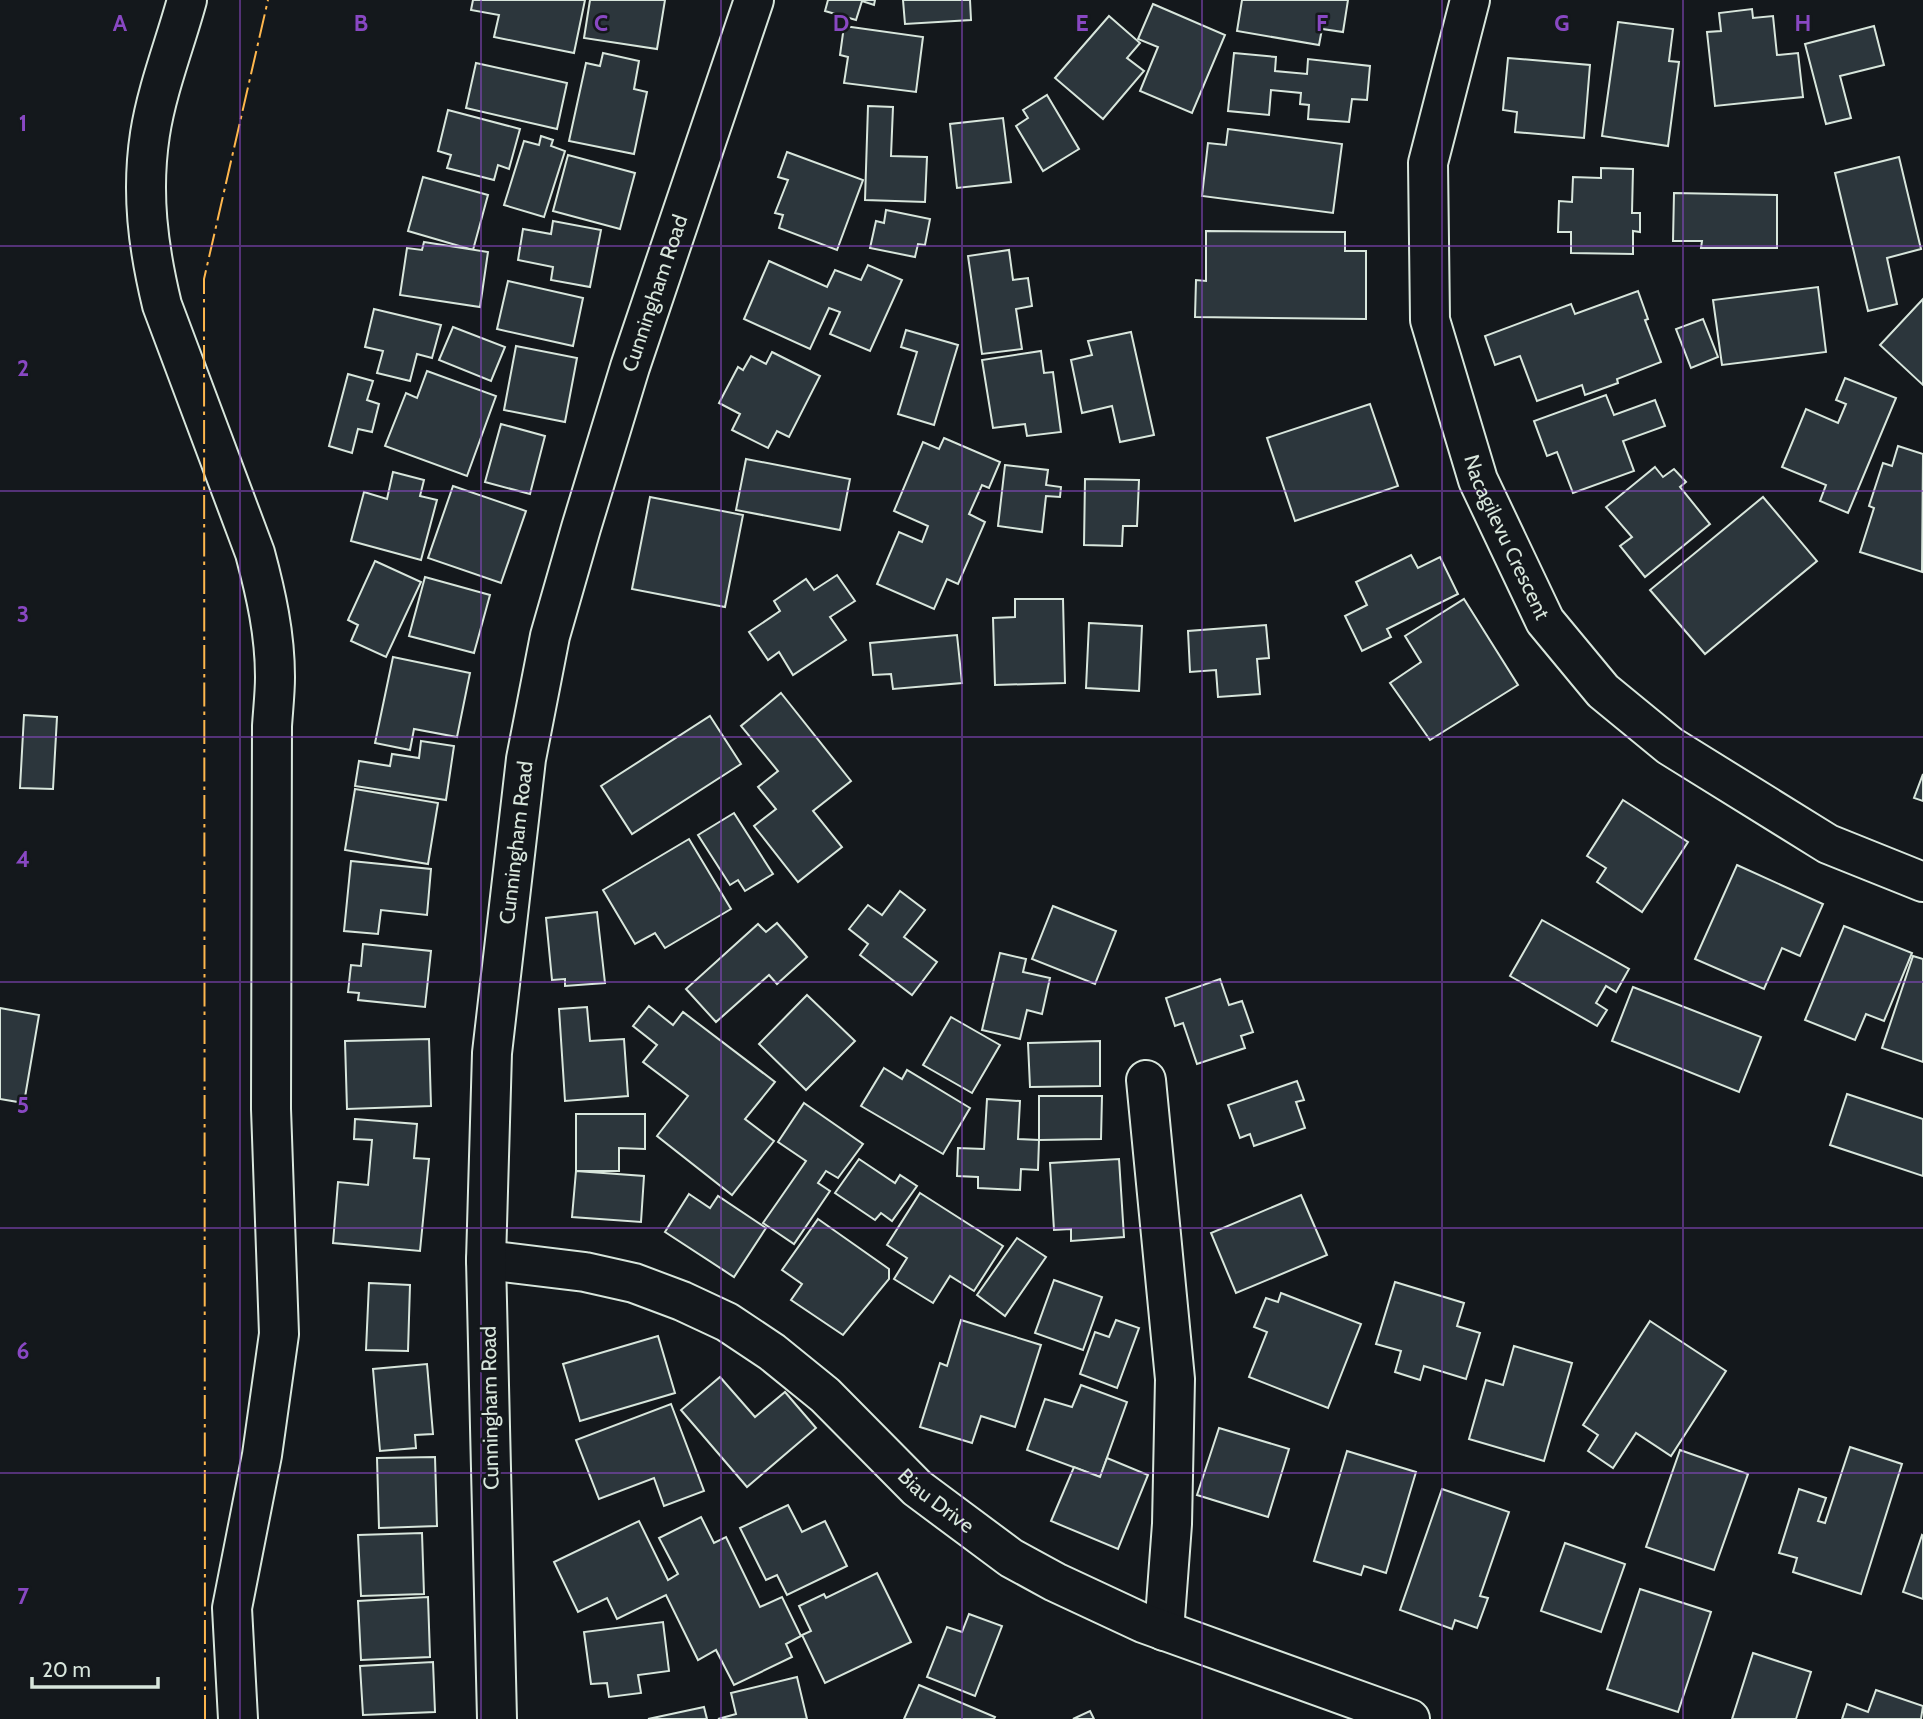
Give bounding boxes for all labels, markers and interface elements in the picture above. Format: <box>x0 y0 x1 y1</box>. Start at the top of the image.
text: A <box>113 9 128 37</box>
text: B <box>354 9 368 37</box>
text: C <box>594 9 608 37</box>
text: D <box>833 9 849 37</box>
text: E <box>1075 9 1089 37</box>
text: F <box>1316 9 1328 37</box>
text: G <box>1554 9 1570 37</box>
text: H <box>1795 9 1811 37</box>
text: 1 <box>19 109 27 137</box>
street label: Cunningham Road <box>616 211 693 375</box>
text: 2 <box>17 354 29 382</box>
street label: Nacagilevu Crescent <box>1459 452 1555 623</box>
text: 3 <box>17 600 29 628</box>
street label: Cunningham Road <box>494 760 538 925</box>
text: 4 <box>16 845 30 873</box>
text: 5 <box>17 1091 29 1119</box>
street label: Cunningham Road <box>476 1326 503 1490</box>
text: 6 <box>17 1337 29 1365</box>
street label: Biau Drive <box>893 1463 979 1538</box>
text: 7 <box>17 1582 29 1610</box>
scale bar <box>32 1646 158 1690</box>
text: 20 m <box>42 1657 91 1682</box>

